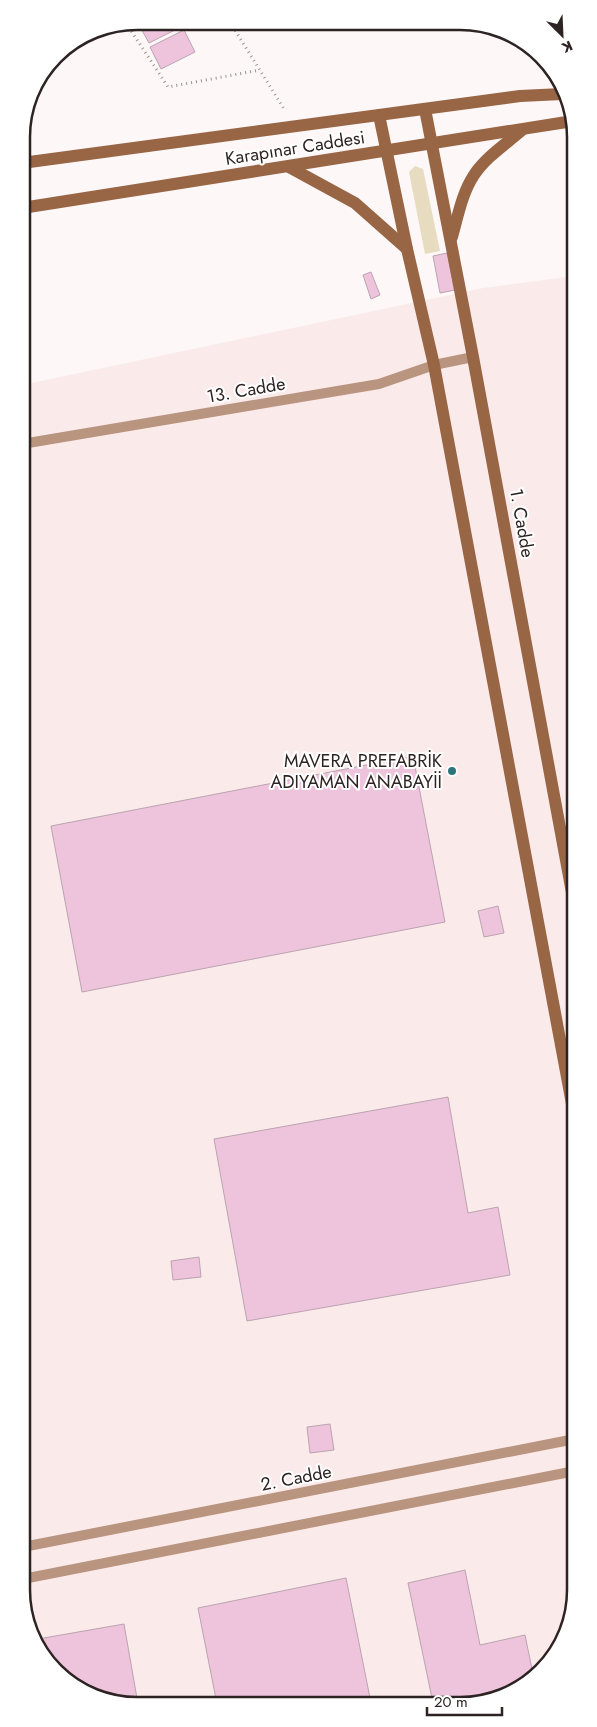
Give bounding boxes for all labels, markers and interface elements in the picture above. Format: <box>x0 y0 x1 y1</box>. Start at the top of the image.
north arrow <box>537 10 587 60</box>
text: K <box>559 36 576 58</box>
street label: Karapınar Caddesi <box>223 124 367 172</box>
street label: 13. Cadde <box>205 370 287 410</box>
street label: 1. Cadde <box>503 486 541 560</box>
place label: MAVERA PREFABRİK ADIYAMAN ANABAYİİ <box>270 748 443 795</box>
marker: MAVERA PREFABRİK ADIYAMAN ANABAYİİ <box>446 765 458 777</box>
street label: 2. Cadde <box>258 1458 334 1498</box>
scale bar <box>427 1684 502 1716</box>
text: 20 m <box>434 1691 468 1713</box>

